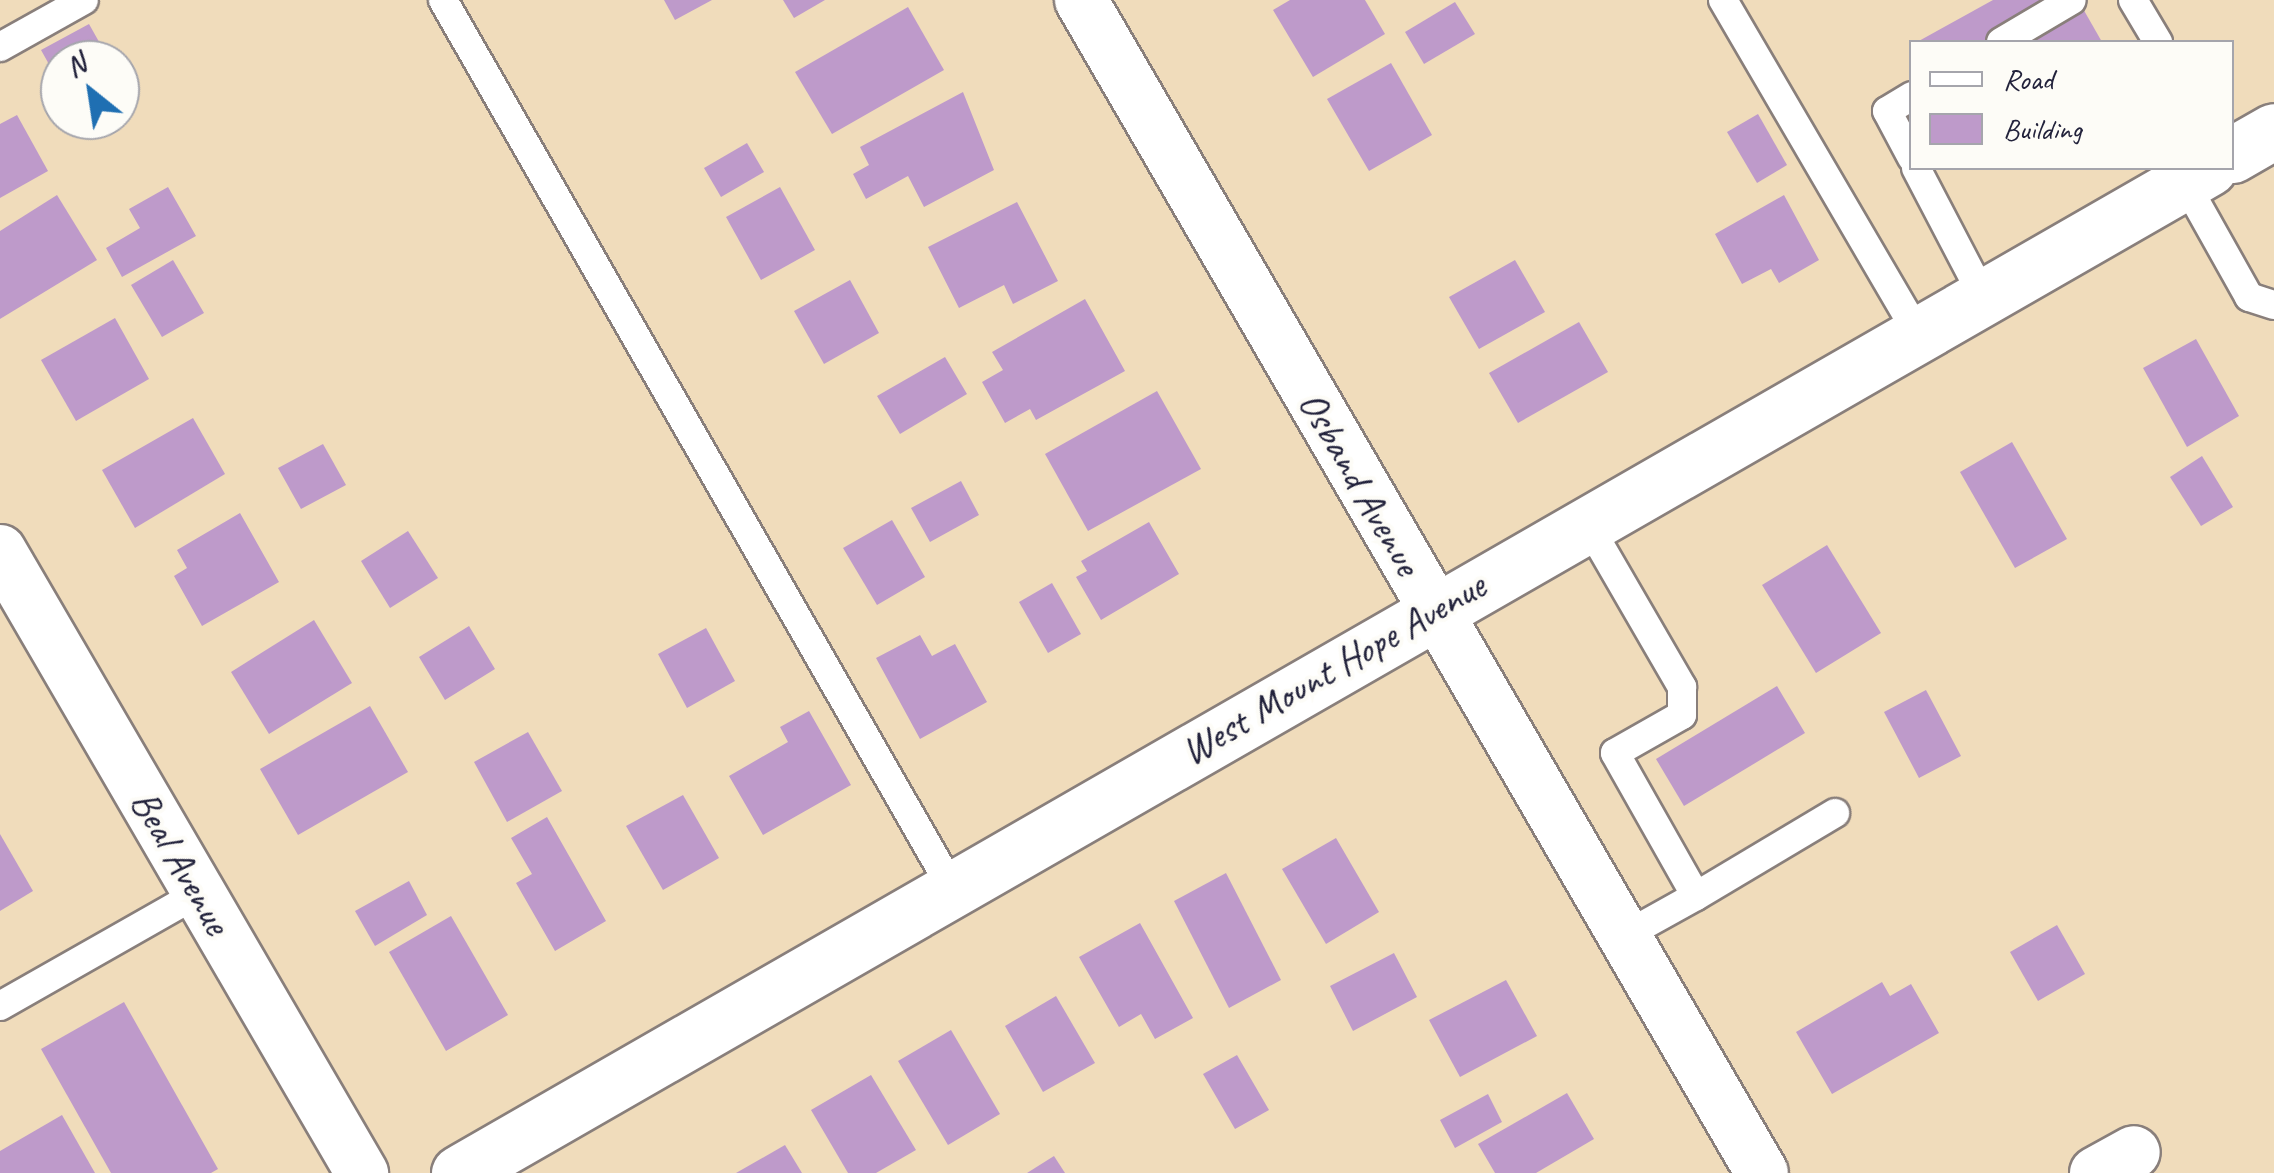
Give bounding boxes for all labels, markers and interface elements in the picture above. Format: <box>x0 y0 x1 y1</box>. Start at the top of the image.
north arrow <box>40 40 140 140</box>
legend <box>1909 40 2234 170</box>
text: N <box>59 46 92 85</box>
text: Road <box>2003 60 2053 98</box>
text: Building <box>2003 110 2082 148</box>
street label: Osband Avenue <box>1288 383 1432 583</box>
street label: West Mount Hope Avenue <box>1172 561 1494 775</box>
street label: Beal Avenue <box>121 781 241 943</box>

